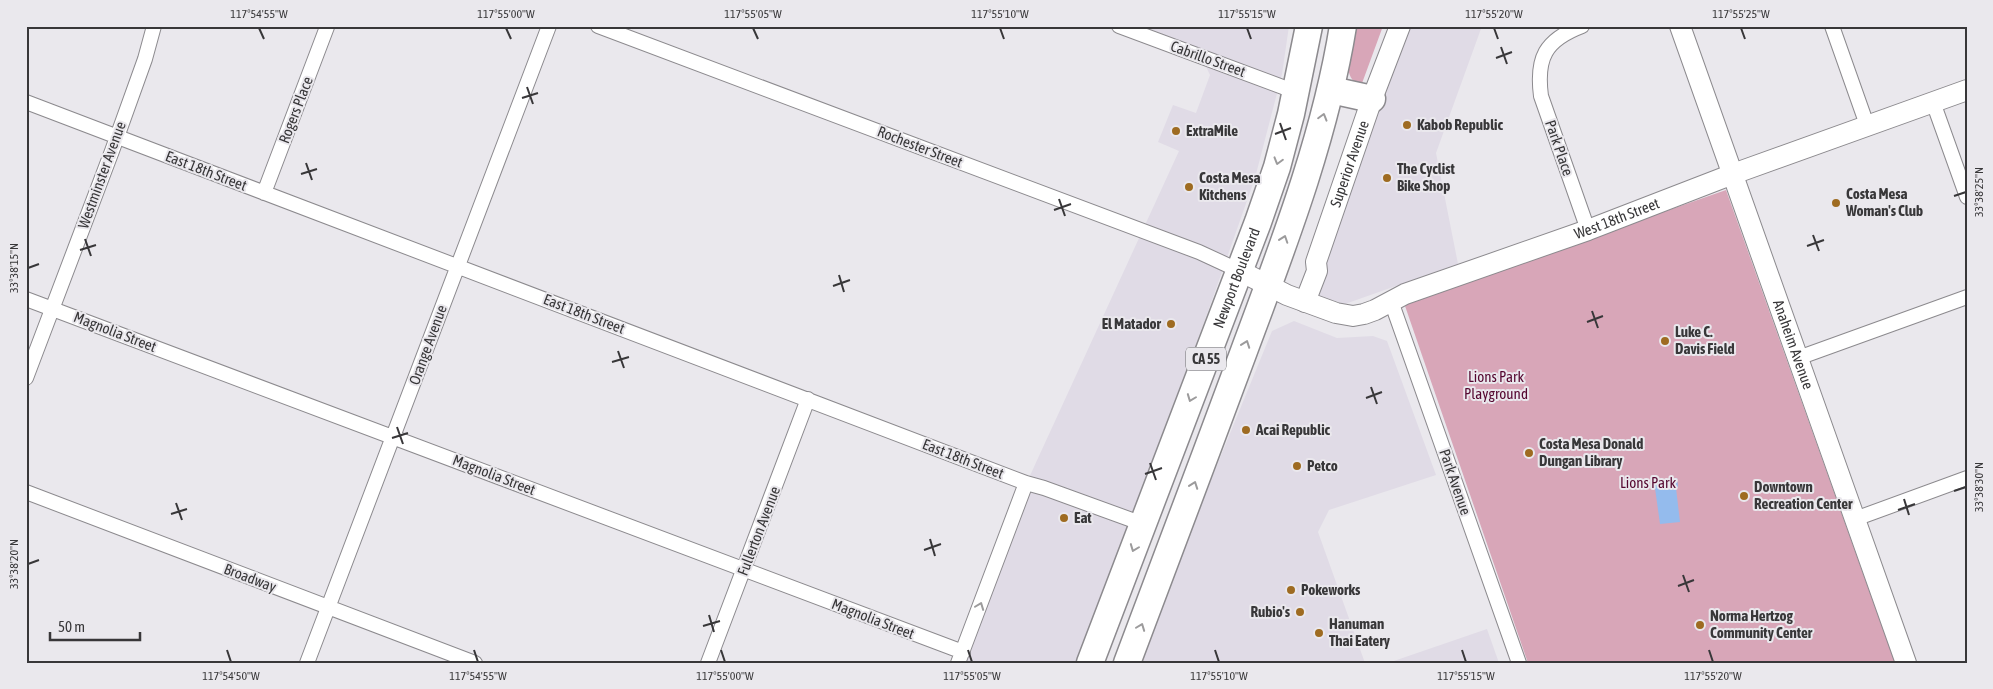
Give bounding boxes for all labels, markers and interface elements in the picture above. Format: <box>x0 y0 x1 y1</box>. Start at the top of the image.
text: 117°54'55"W <box>230 7 288 21</box>
text: 117°55'00"W <box>477 7 535 21</box>
text: 117°55'05"W <box>724 7 782 21</box>
text: 117°55'10"W <box>971 7 1029 21</box>
text: 117°55'15"W <box>1218 7 1276 21</box>
text: 117°55'20"W <box>1465 7 1523 21</box>
text: 117°55'25"W <box>1712 7 1770 21</box>
street label: Cabrillo Street <box>1168 37 1248 80</box>
street label: Rogers Place <box>275 74 316 146</box>
one-way arrow <box>1317 113 1328 121</box>
place label: Kabob Republic <box>1417 116 1504 133</box>
street label: Superior Avenue <box>1326 118 1372 209</box>
street label: Park Place <box>1542 118 1577 178</box>
street label: Westminster Avenue <box>74 119 129 231</box>
marker: Kabob Republic <box>1401 119 1413 131</box>
street label: Rochester Street <box>875 122 965 171</box>
place label: ExtraMile <box>1186 122 1238 139</box>
marker: ExtraMile <box>1170 125 1182 137</box>
street label: East 18th Street <box>163 147 249 194</box>
one-way arrow <box>1273 157 1284 165</box>
place label: The Cyclist Bike Shop <box>1397 160 1455 194</box>
text: 33°38'25"N <box>1972 167 1986 217</box>
place label: Costa Mesa Kitchens <box>1199 169 1261 203</box>
marker: The Cyclist Bike Shop <box>1381 172 1393 184</box>
marker: Costa Mesa Kitchens <box>1183 181 1195 193</box>
place label: Costa Mesa Woman's Club <box>1845 185 1923 219</box>
street label: West 18th Street <box>1572 194 1662 242</box>
marker: Costa Mesa Woman's Club <box>1830 197 1842 209</box>
street label: Newport Boulevard <box>1209 225 1263 330</box>
one-way arrow <box>1279 235 1289 244</box>
text: 33°38'15"N <box>7 243 21 293</box>
street label: East 18th Street <box>541 290 627 337</box>
street label: Anaheim Avenue <box>1770 297 1817 392</box>
street label: Orange Avenue <box>405 302 450 387</box>
street label: Magnolia Street <box>71 308 159 355</box>
place label: El Matador <box>1102 315 1162 332</box>
marker: El Matador <box>1165 318 1177 330</box>
place label: Luke C. Davis Field <box>1675 323 1735 357</box>
marker: Luke C. Davis Field <box>1659 335 1671 347</box>
one-way arrow <box>1240 340 1250 349</box>
road number: CA 55 <box>1186 348 1226 370</box>
park label: Lions Park Playground <box>1464 368 1528 402</box>
one-way arrow <box>1187 393 1198 402</box>
place label: Acai Republic <box>1255 421 1331 438</box>
marker: Acai Republic <box>1240 424 1252 436</box>
street label: East 18th Street <box>920 435 1006 482</box>
place label: Costa Mesa Donald Dungan Library <box>1539 435 1643 469</box>
street label: Park Avenue <box>1436 447 1475 517</box>
marker: Costa Mesa Donald Dungan Library <box>1523 447 1535 459</box>
street label: Magnolia Street <box>450 451 538 498</box>
place label: Petco <box>1307 457 1338 474</box>
marker: Petco <box>1291 460 1303 472</box>
text: 33°38'30"N <box>1972 462 1986 512</box>
park label: Lions Park <box>1620 474 1676 491</box>
place label: Downtown Recreation Center <box>1754 478 1853 512</box>
one-way arrow <box>1188 481 1198 490</box>
street label: Fullerton Avenue <box>734 484 783 578</box>
marker: Downtown Recreation Center <box>1738 490 1750 502</box>
place label: Eat <box>1074 509 1092 526</box>
marker: Eat <box>1058 512 1070 524</box>
text: 33°38'20"N <box>7 539 21 589</box>
one-way arrow <box>1130 543 1140 552</box>
street label: Broadway <box>222 560 279 595</box>
place label: Pokeworks <box>1301 581 1361 598</box>
marker: Pokeworks <box>1285 584 1297 596</box>
street label: Magnolia Street <box>829 595 917 642</box>
one-way arrow <box>974 602 984 611</box>
place label: Rubio's <box>1250 603 1291 620</box>
marker: Rubio's <box>1294 606 1306 618</box>
place label: Norma Hertzog Community Center <box>1710 607 1813 641</box>
scale bar <box>50 609 140 641</box>
place label: Hanuman Thai Eatery <box>1329 615 1391 649</box>
text: 50 m <box>58 618 85 635</box>
marker: Norma Hertzog Community Center <box>1694 619 1706 631</box>
one-way arrow <box>1135 624 1145 632</box>
marker: Hanuman Thai Eatery <box>1313 627 1325 639</box>
text: 117°54'50"W <box>202 669 260 683</box>
text: 117°54'55"W <box>449 669 507 683</box>
text: 117°55'00"W <box>696 669 754 683</box>
text: 117°55'05"W <box>943 669 1001 683</box>
text: 117°55'10"W <box>1190 669 1248 683</box>
text: 117°55'15"W <box>1437 669 1495 683</box>
text: 117°55'20"W <box>1684 669 1742 683</box>

